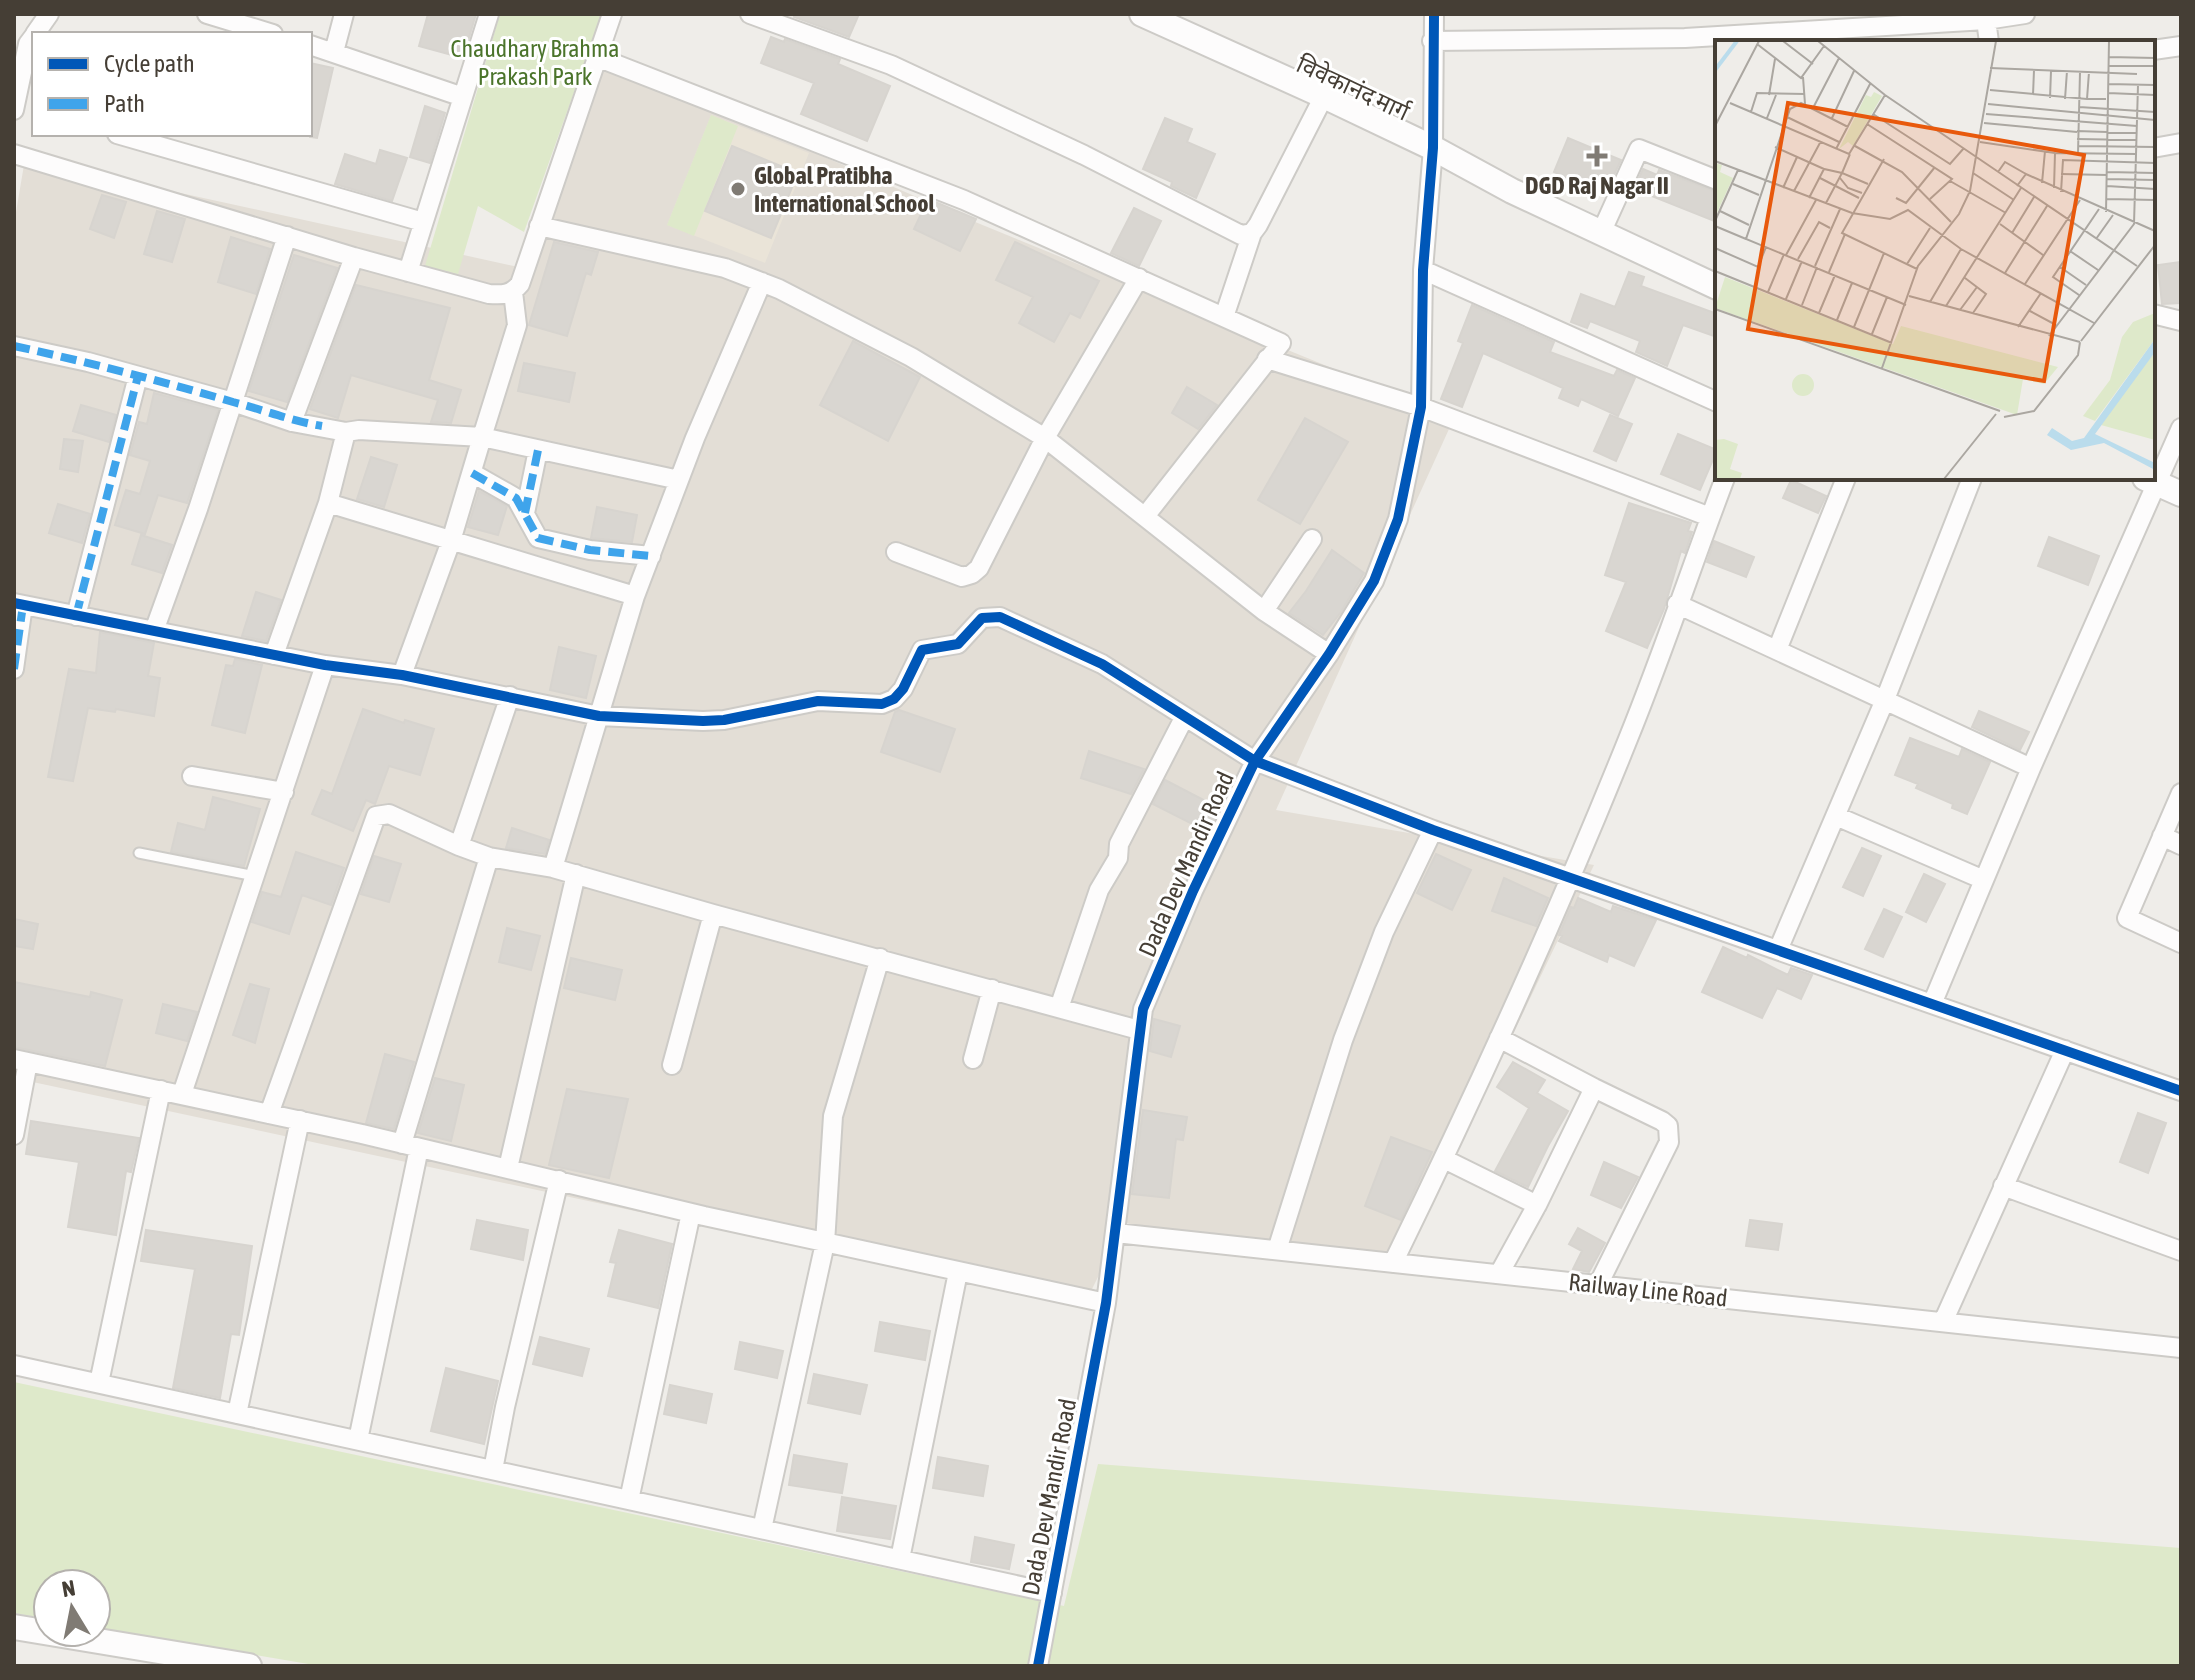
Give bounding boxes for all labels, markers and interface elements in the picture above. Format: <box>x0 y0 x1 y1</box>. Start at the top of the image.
legend <box>32 32 312 136</box>
park label: Chaudhary Brahma Prakash Park <box>451 35 619 90</box>
inset map <box>1715 40 2155 480</box>
text: Cycle path <box>104 50 195 77</box>
street label: विवेकानंद मार्ग <box>1292 50 1414 126</box>
text: Path <box>104 90 145 117</box>
marker: DGD Raj Nagar II <box>1586 145 1608 167</box>
place label: Global Pratibha International School <box>754 162 936 217</box>
place label: DGD Raj Nagar II <box>1525 172 1669 199</box>
marker: Global Pratibha International School <box>729 180 747 198</box>
street label: Dada Dev Mandir Road <box>1133 767 1239 961</box>
street label: Railway Line Road <box>1567 1268 1729 1312</box>
street label: Dada Dev Mandir Road <box>1017 1396 1081 1598</box>
north arrow <box>32 1568 112 1648</box>
text: N <box>60 1574 77 1602</box>

